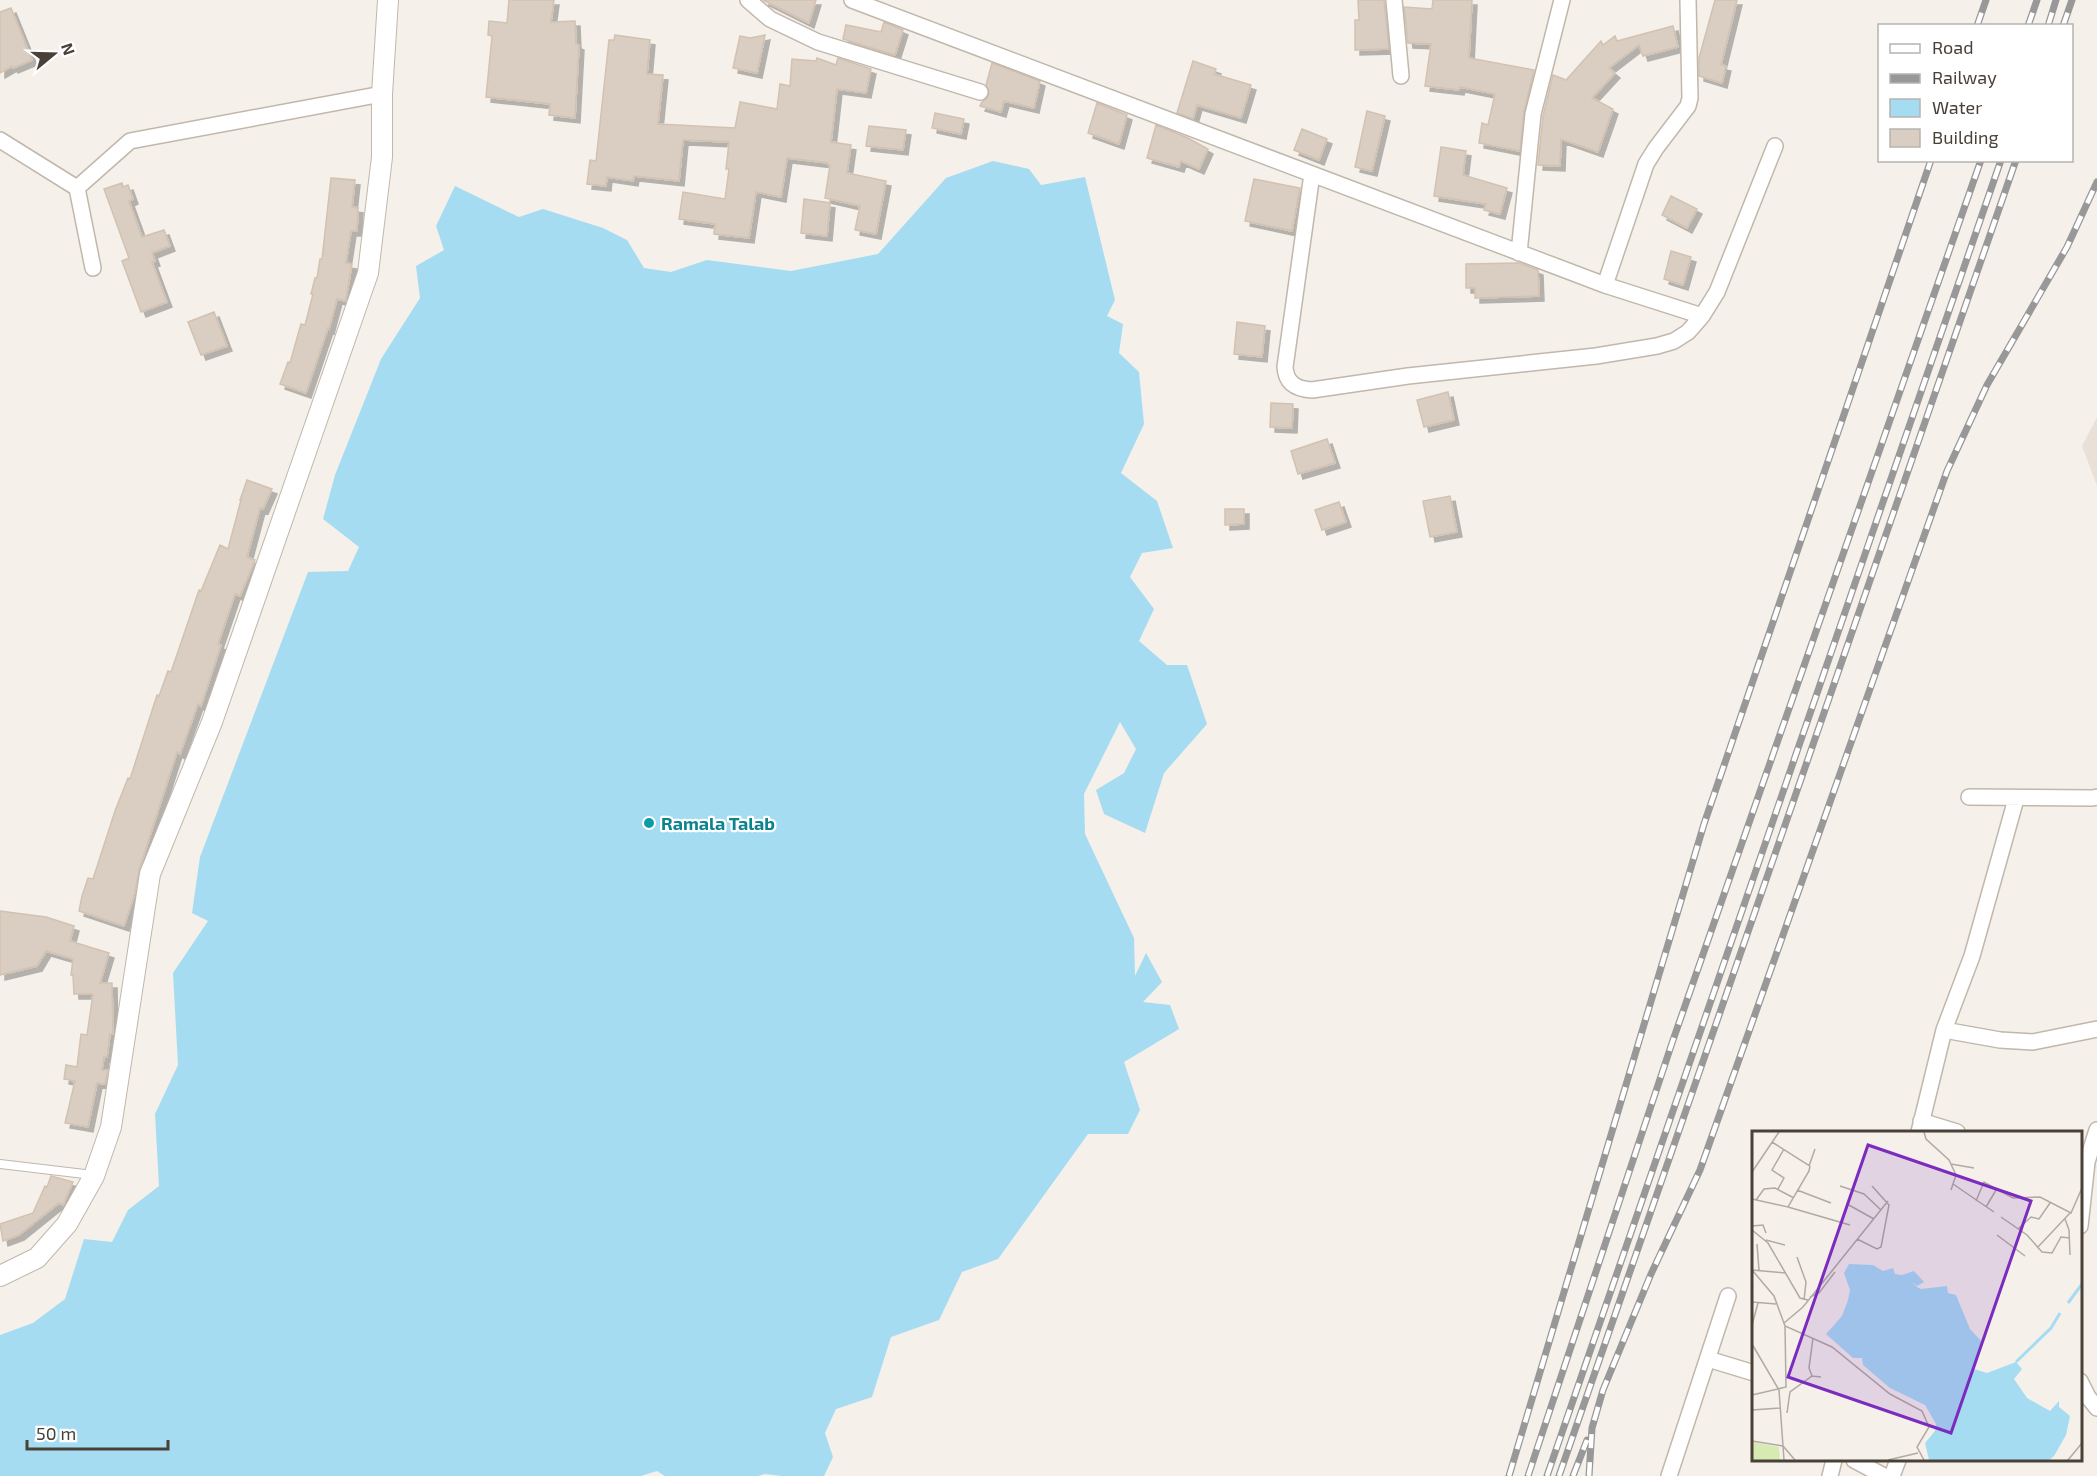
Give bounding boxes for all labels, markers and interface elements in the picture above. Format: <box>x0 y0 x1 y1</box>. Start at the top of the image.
north arrow <box>24 24 84 84</box>
legend <box>1878 24 2073 162</box>
text: Road <box>1932 36 1973 58</box>
text: N <box>58 40 80 58</box>
text: Railway <box>1932 66 1997 88</box>
text: Water <box>1932 96 1982 118</box>
text: Building <box>1932 126 1999 148</box>
place label: Ramala Talab <box>661 812 775 834</box>
marker: Ramala Talab <box>642 816 656 830</box>
inset map <box>1752 1131 2082 1461</box>
scale bar <box>27 1413 168 1451</box>
text: 50 m <box>36 1422 76 1444</box>

